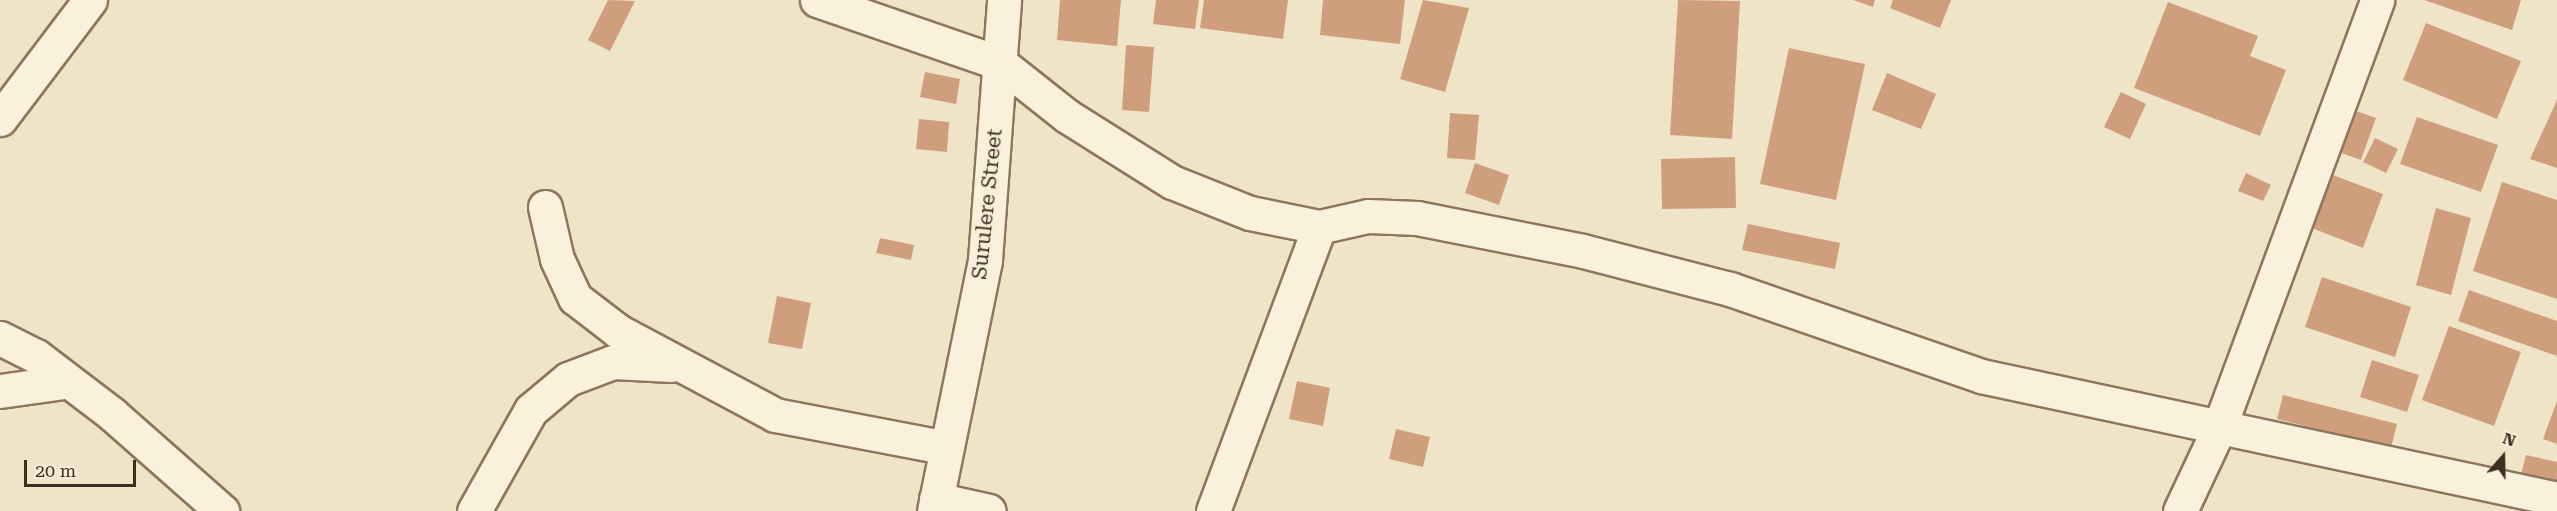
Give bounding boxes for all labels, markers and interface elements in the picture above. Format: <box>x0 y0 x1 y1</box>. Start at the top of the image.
street label: Surulere Street <box>967 127 1007 281</box>
north arrow <box>2473 427 2533 487</box>
text: N <box>2500 429 2518 451</box>
scale bar <box>27 448 140 486</box>
text: 20 m <box>35 460 76 481</box>

